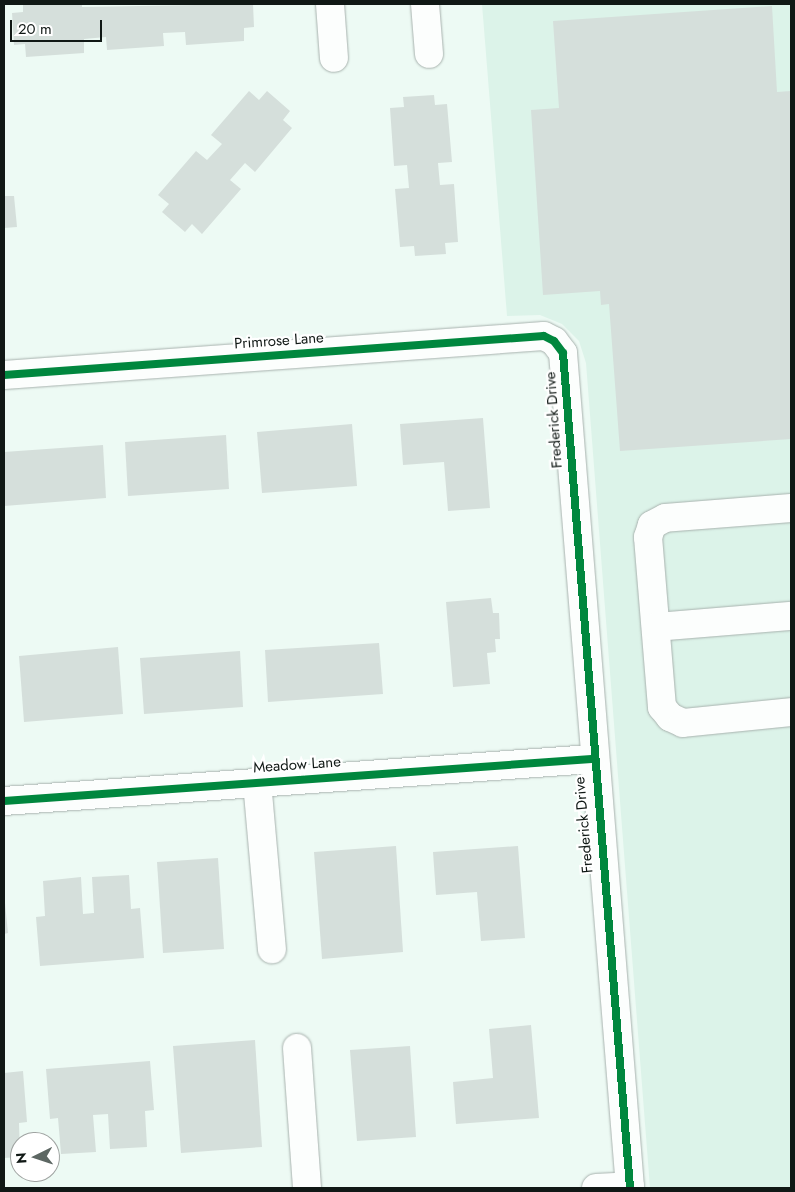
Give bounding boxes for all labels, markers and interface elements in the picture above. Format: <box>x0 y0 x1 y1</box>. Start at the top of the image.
scale bar <box>12 10 105 42</box>
text: 20 m <box>18 18 52 40</box>
street label: Primrose Lane <box>234 329 324 353</box>
street label: Frederick Drive <box>542 371 566 469</box>
street label: Meadow Lane <box>253 753 341 777</box>
street label: Frederick Drive <box>571 776 597 874</box>
north arrow <box>10 1132 60 1182</box>
text: N <box>11 1152 31 1164</box>

